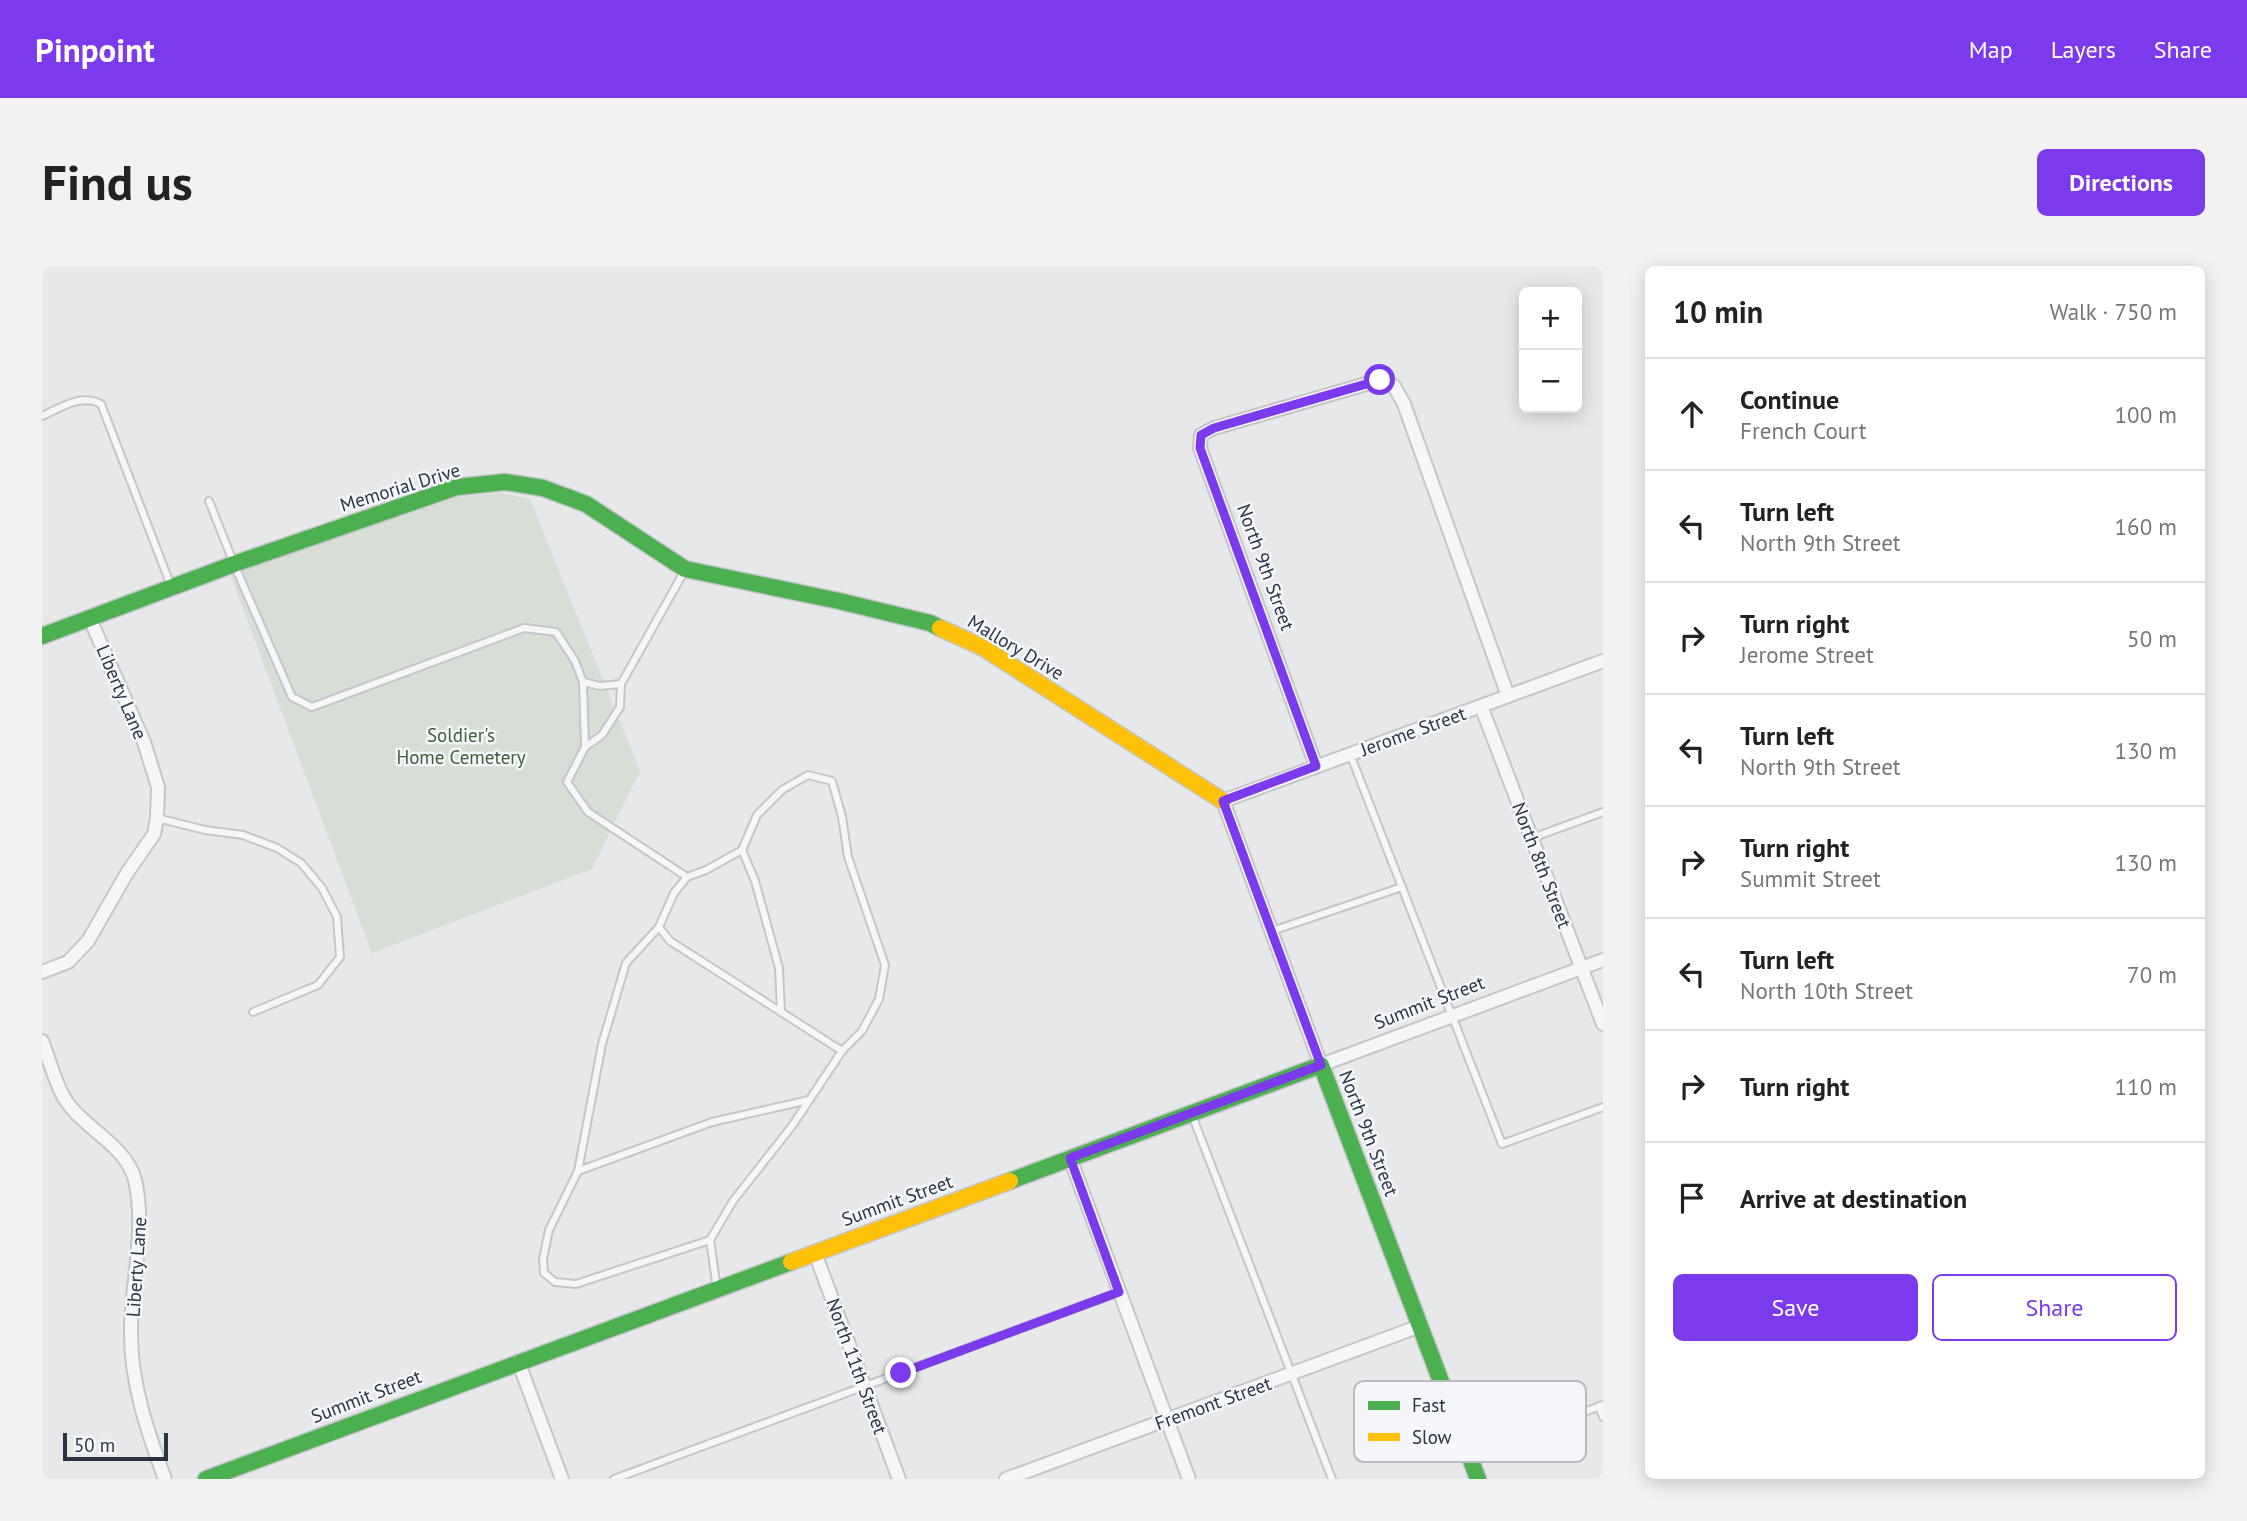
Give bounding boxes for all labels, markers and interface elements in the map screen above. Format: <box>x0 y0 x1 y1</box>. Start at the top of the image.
text: Pinpoint <box>35 28 155 71</box>
text: Map <box>1969 34 2013 65</box>
text: Layers <box>2051 34 2116 65</box>
text: Share <box>2154 34 2212 65</box>
button: Directions <box>2037 149 2205 216</box>
text: Find us <box>42 150 193 214</box>
map controls <box>1519 287 1582 413</box>
button: + <box>1519 287 1582 350</box>
text: 10 min <box>1673 292 1763 331</box>
text: Walk · 750 m <box>2050 297 2177 326</box>
button: − <box>1519 350 1582 413</box>
route start <box>1364 364 1395 395</box>
text: Continue <box>1740 383 1839 416</box>
icon: ahead <box>1673 395 1711 433</box>
text: 100 m <box>2115 400 2177 429</box>
text: French Court <box>1740 416 1866 445</box>
street label: Memorial Drive <box>337 457 463 517</box>
text: Turn left <box>1740 495 1834 528</box>
street label: North 9th Street <box>1232 501 1300 634</box>
icon: left <box>1673 507 1711 545</box>
text: 160 m <box>2115 512 2177 541</box>
text: North 9th Street <box>1740 528 1901 557</box>
text: Turn right <box>1740 607 1849 640</box>
street label: Mallory Drive <box>964 609 1068 685</box>
icon: right <box>1673 619 1711 657</box>
text: 50 m <box>2127 624 2177 653</box>
text: Jerome Street <box>1740 640 1874 669</box>
street label: Liberty Lane <box>91 641 153 743</box>
street label: Jerome Street <box>1356 701 1470 762</box>
text: Turn left <box>1740 719 1834 752</box>
park label: Soldier's Home Cemetery <box>396 723 526 769</box>
icon: left <box>1673 731 1711 769</box>
text: 130 m <box>2115 736 2177 765</box>
text: North 9th Street <box>1740 752 1901 781</box>
street label: North 8th Street <box>1507 799 1577 932</box>
text: Turn right <box>1740 831 1849 864</box>
icon: right <box>1673 843 1711 881</box>
text: 130 m <box>2115 848 2177 877</box>
text: Summit Street <box>1740 864 1881 893</box>
text: Turn left <box>1740 943 1834 976</box>
icon: left <box>1673 955 1711 993</box>
text: 70 m <box>2127 960 2177 989</box>
street label: Summit Street <box>1370 970 1488 1034</box>
text: North 10th Street <box>1740 976 1913 1005</box>
street label: North 9th Street <box>1334 1067 1404 1200</box>
icon: right <box>1673 1067 1711 1105</box>
text: Turn right <box>1740 1070 1849 1103</box>
text: 110 m <box>2115 1072 2177 1101</box>
street label: Summit Street <box>838 1169 956 1231</box>
icon: arrive <box>1673 1179 1711 1217</box>
text: Arrive at destination <box>1740 1182 1967 1215</box>
street label: Liberty Lane <box>121 1216 151 1318</box>
button: Save <box>1673 1274 1918 1341</box>
button: Share <box>1932 1274 2177 1341</box>
street label: North 11th Street <box>821 1295 893 1438</box>
route end <box>885 1357 916 1388</box>
street label: Summit Street <box>307 1364 425 1428</box>
street label: Fremont Street <box>1152 1371 1275 1435</box>
legend <box>1354 1381 1586 1462</box>
text: Fast <box>1412 1393 1446 1417</box>
text: Slow <box>1412 1425 1452 1449</box>
scale bar <box>63 1430 168 1462</box>
text: 50 m <box>74 1433 115 1457</box>

